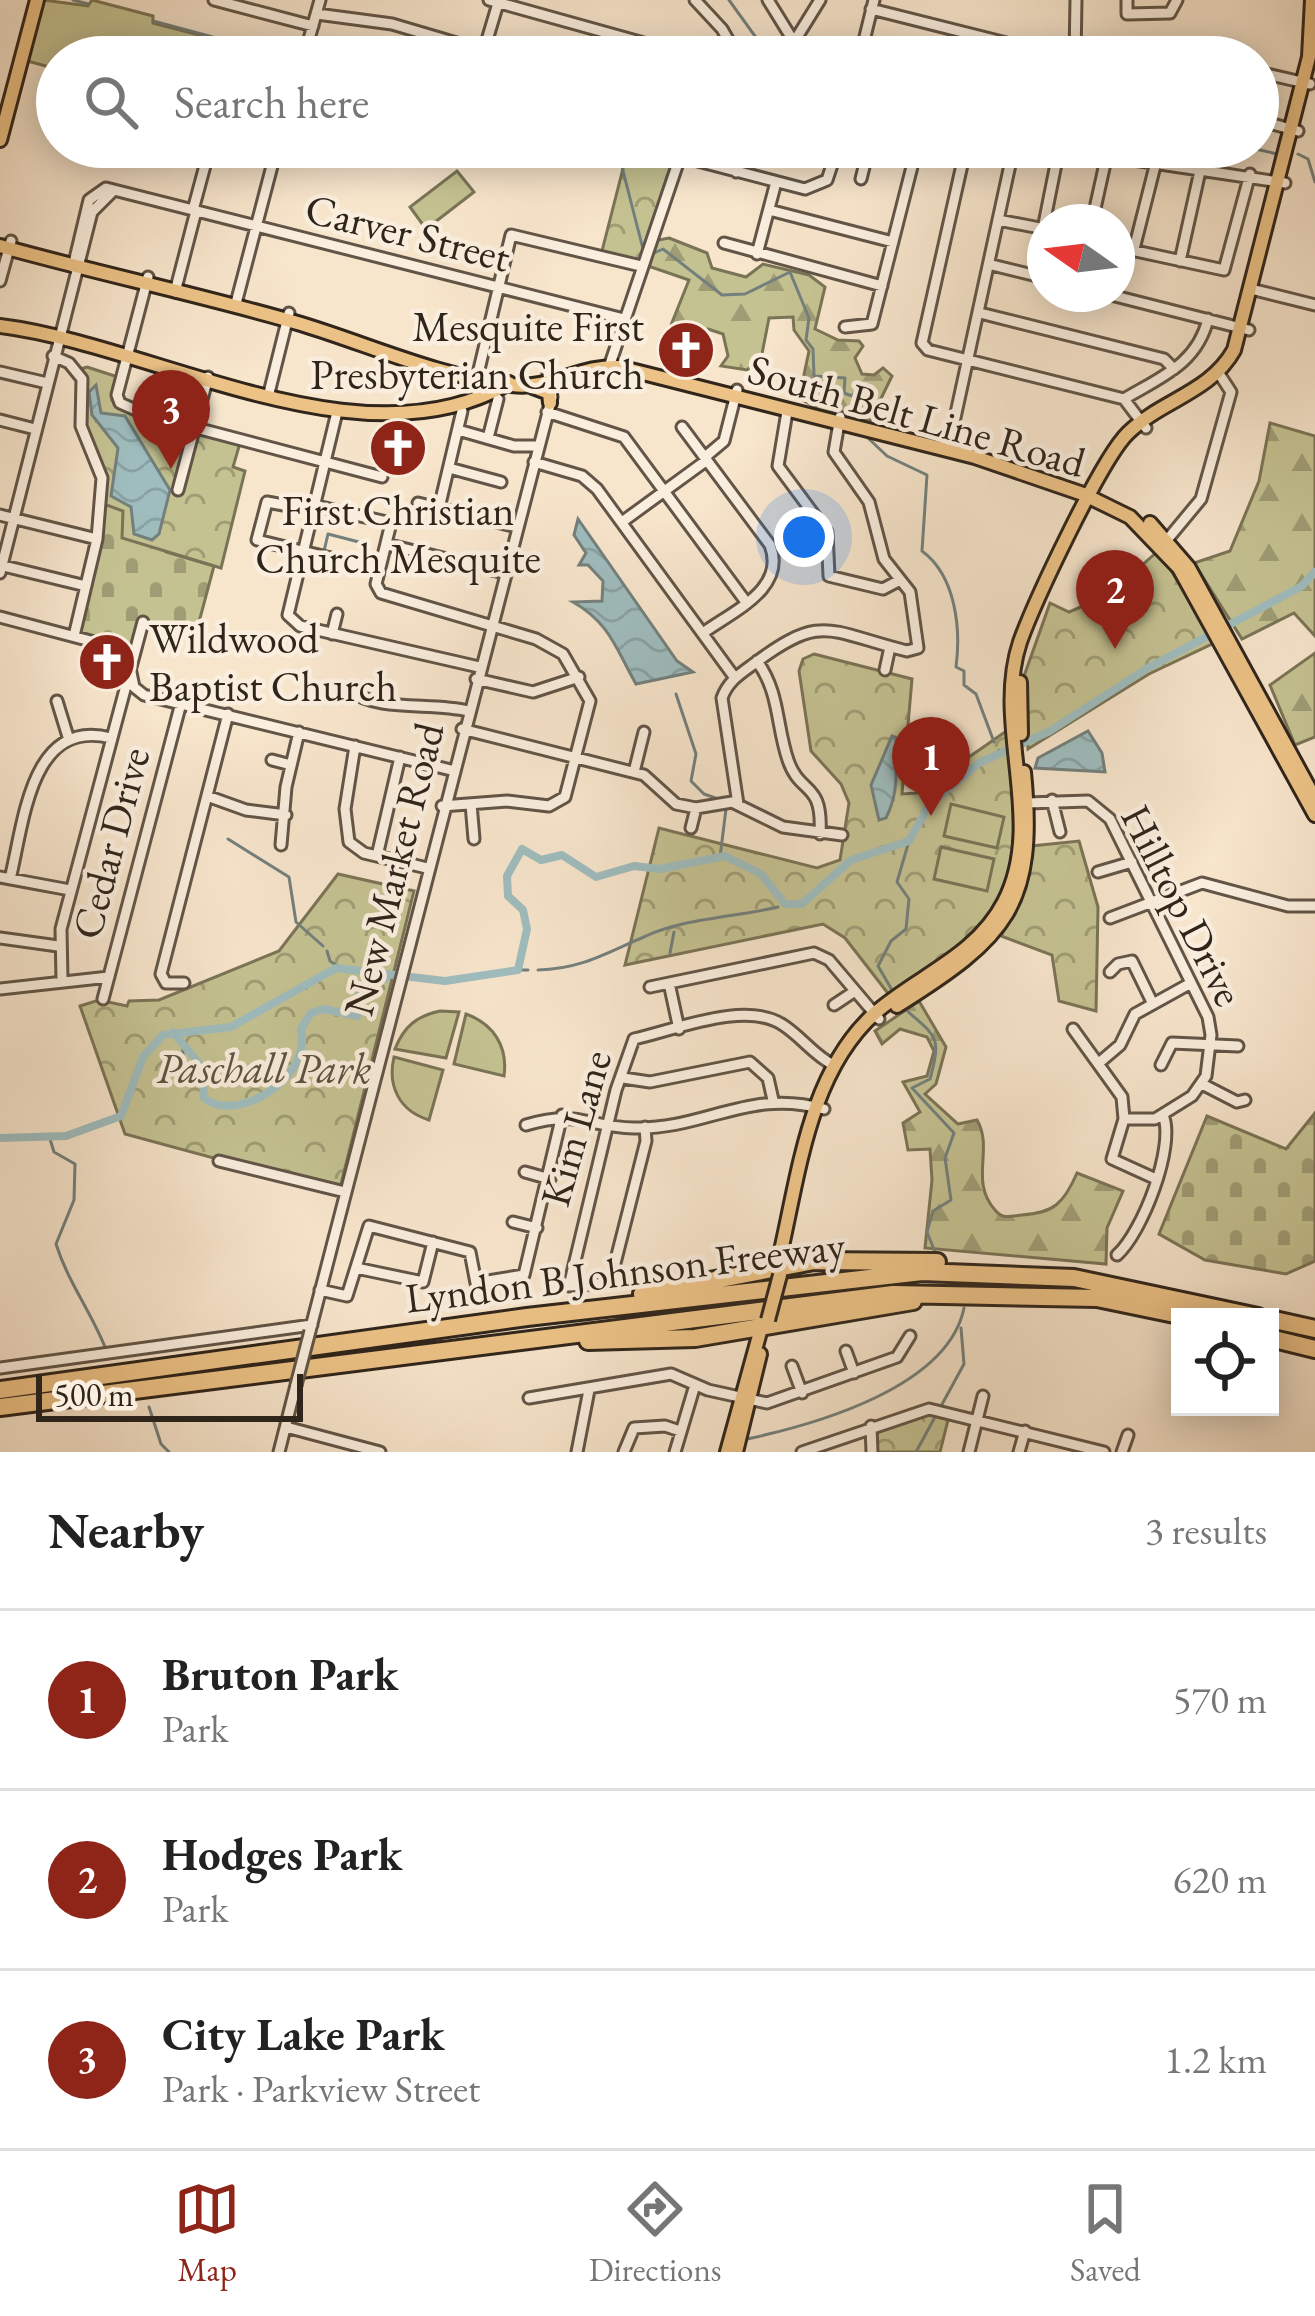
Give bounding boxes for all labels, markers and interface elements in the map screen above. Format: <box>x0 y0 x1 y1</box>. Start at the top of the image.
search box <box>36 36 1279 168</box>
icon: search <box>78 69 144 135</box>
text: Search here <box>174 73 369 131</box>
street label: Carver Street <box>300 181 516 284</box>
north arrow <box>1027 204 1135 312</box>
place label: Mesquite First Presbyterian Church <box>310 299 644 402</box>
church icon: Mesquite First Presbyterian Church <box>655 319 717 381</box>
street label: South Belt Line Road <box>742 341 1092 490</box>
pin: 3 <box>132 370 210 469</box>
church icon: First Christian Church Mesquite <box>367 417 429 479</box>
place label: First Christian Church Mesquite <box>255 483 541 586</box>
your location <box>774 507 834 567</box>
pin: 2 <box>1076 550 1154 649</box>
place label: Wildwood Baptist Church <box>149 611 397 714</box>
church icon: Wildwood Baptist Church <box>76 631 138 693</box>
street label: New Market Road <box>330 716 457 1021</box>
pin: 1 <box>892 717 970 816</box>
street label: Cedar Drive <box>59 741 162 945</box>
street label: Hilltop Drive <box>1108 795 1257 1015</box>
park label: Paschall Park <box>156 1041 372 1096</box>
street label: Kim Lane <box>527 1044 624 1213</box>
street label: Lyndon B Johnson Freeway <box>402 1217 849 1326</box>
map controls <box>1171 1308 1279 1416</box>
button: locate <box>1171 1308 1279 1416</box>
scale bar <box>36 1368 303 1421</box>
text: 500 m <box>54 1373 134 1416</box>
text: Nearby <box>48 1497 204 1563</box>
text: 3 results <box>1145 1505 1267 1556</box>
text: Bruton Park <box>162 1645 398 1703</box>
text: 1 <box>77 1674 97 1725</box>
text: 570 m <box>1173 1674 1267 1725</box>
text: Park <box>162 1703 228 1754</box>
text: Hodges Park <box>162 1825 402 1883</box>
text: 2 <box>77 1854 97 1905</box>
text: 620 m <box>1173 1854 1267 1905</box>
text: Park <box>162 1883 228 1934</box>
text: City Lake Park <box>162 2005 445 2063</box>
text: 3 <box>77 2034 97 2085</box>
text: 1.2 km <box>1164 2034 1267 2085</box>
text: Park · Parkview Street <box>162 2063 480 2114</box>
tab: Map <box>174 2176 240 2291</box>
tab: Directions <box>589 2176 722 2291</box>
tab: Saved <box>1070 2176 1141 2291</box>

